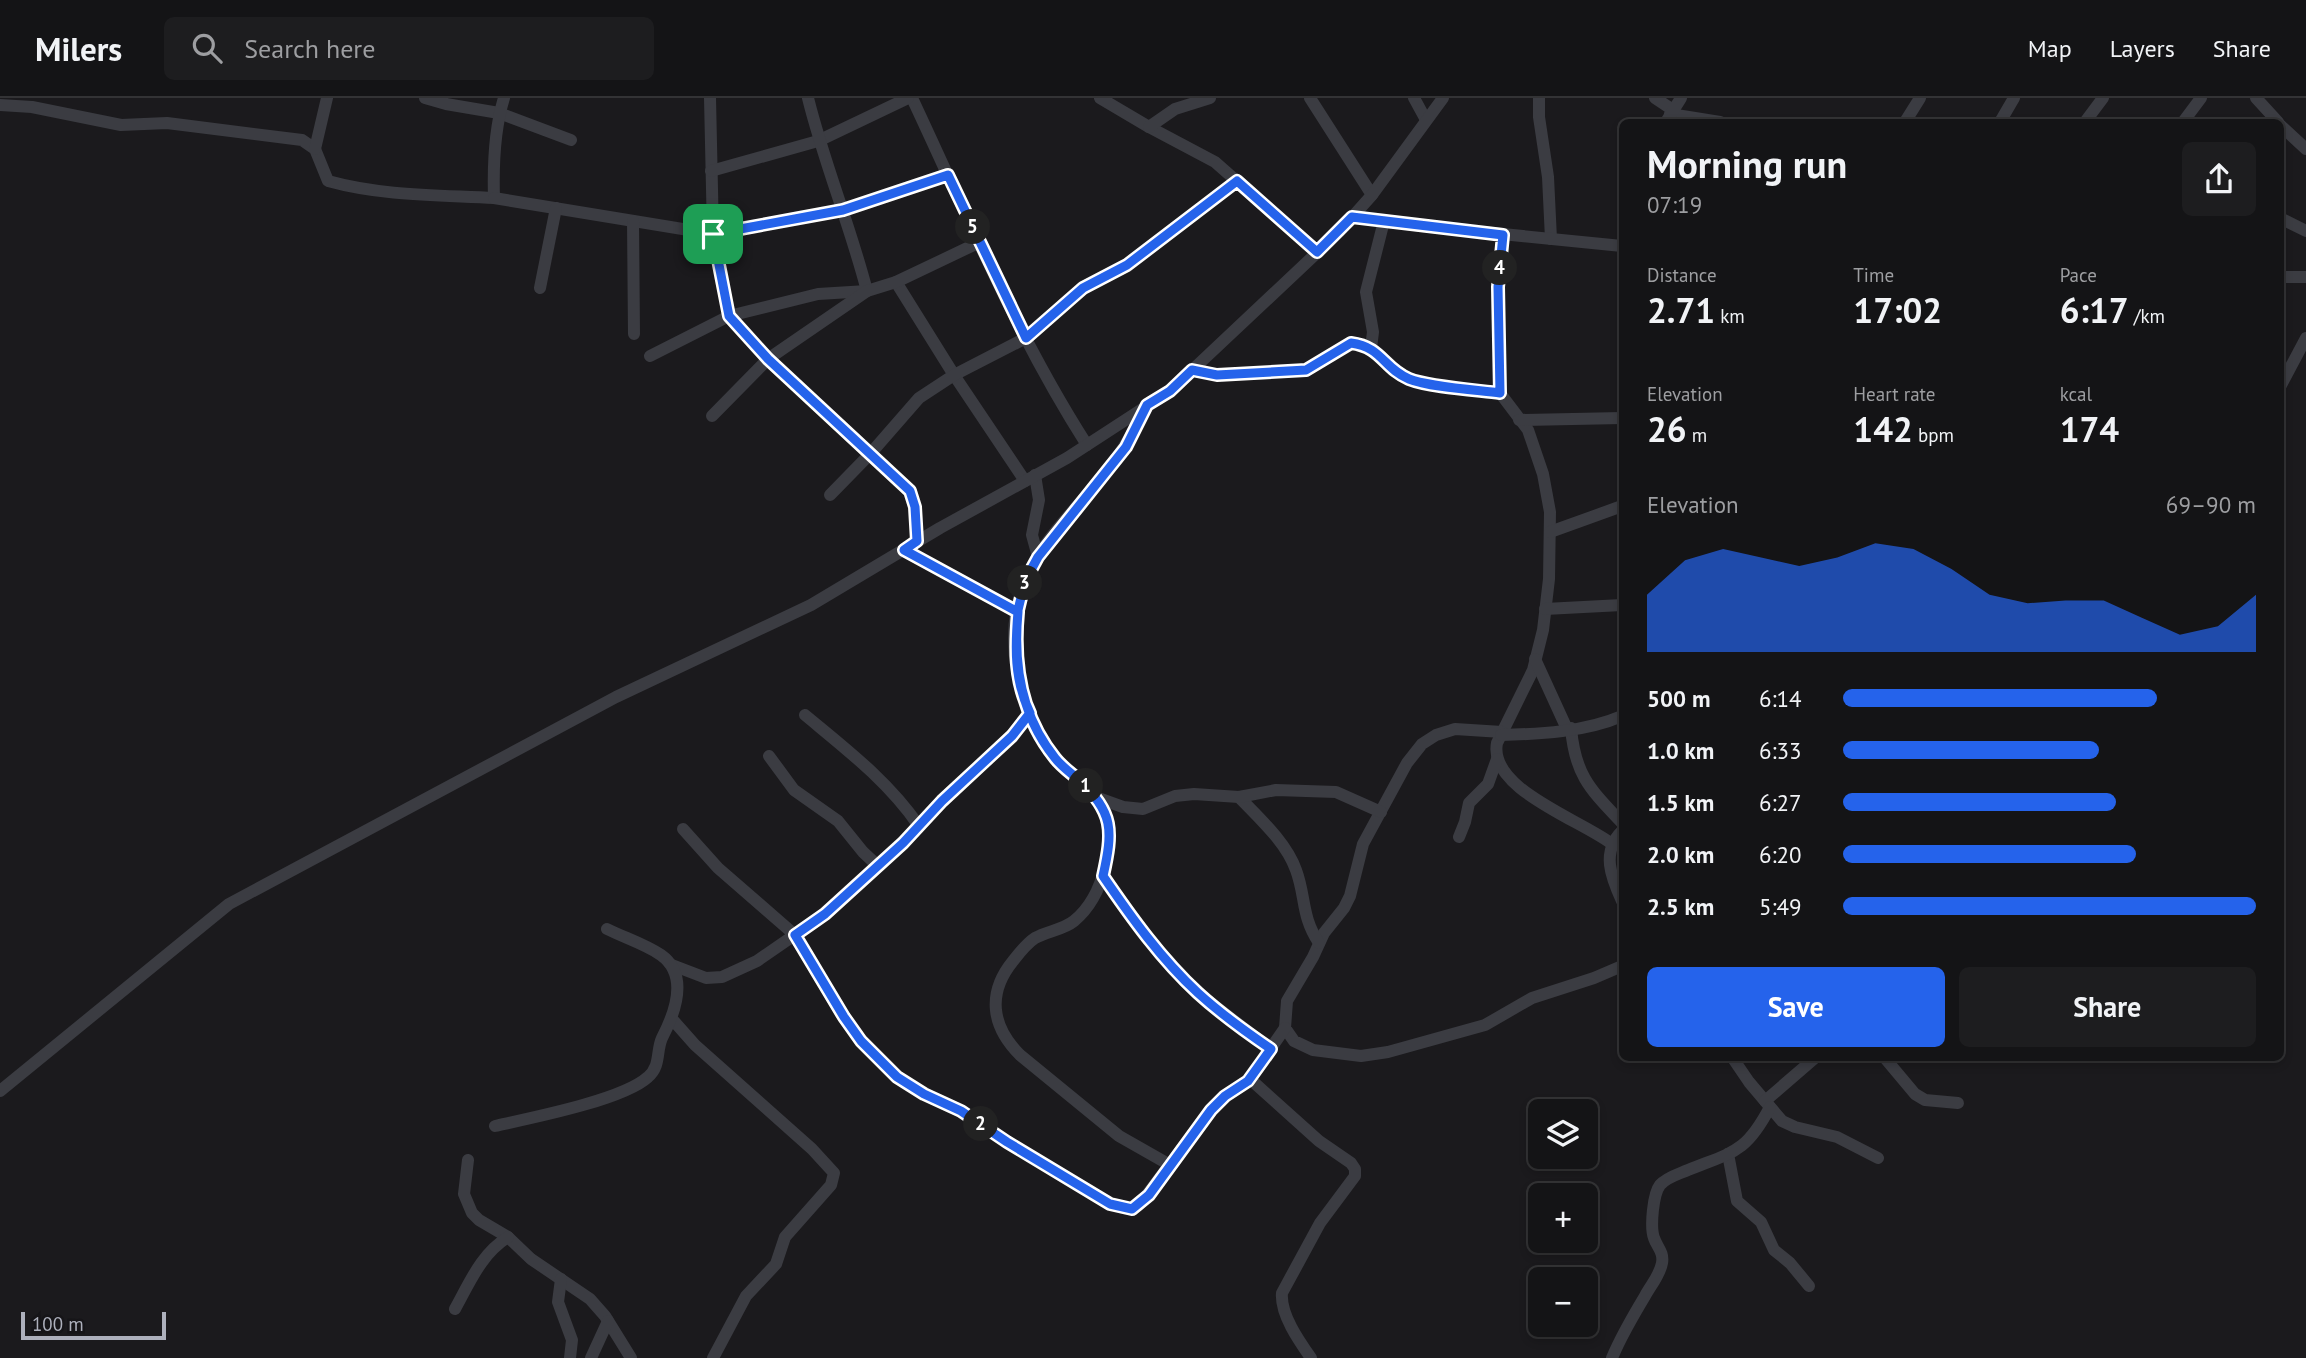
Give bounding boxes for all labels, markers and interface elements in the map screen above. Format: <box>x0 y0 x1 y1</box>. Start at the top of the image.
search box <box>164 17 654 80</box>
text: Milers <box>35 27 122 70</box>
icon: search <box>188 29 226 67</box>
text: Search here <box>244 32 375 65</box>
text: Map <box>2028 33 2072 64</box>
text: Layers <box>2110 33 2175 64</box>
text: Share <box>2213 33 2271 64</box>
text: Morning run <box>1647 139 1847 188</box>
button: share <box>2182 142 2256 216</box>
text: 07:19 <box>1647 190 1702 219</box>
pin <box>683 204 743 264</box>
pin: 5 <box>956 209 990 244</box>
text: 5 <box>967 214 978 238</box>
icon: arrive <box>694 215 732 253</box>
pin: 4 <box>1482 250 1518 286</box>
text: 4 <box>1494 255 1505 279</box>
text: Distance <box>1647 263 1717 287</box>
text: Time <box>1853 263 1894 287</box>
text: Pace <box>2060 263 2097 287</box>
text: 2.71 <box>1647 287 1715 333</box>
text: 17:02 <box>1853 287 1942 333</box>
text: 6:17 <box>2060 287 2129 333</box>
text: km <box>1715 304 1745 328</box>
text: /km <box>2129 304 2165 328</box>
text: Elevation <box>1647 382 1723 406</box>
text: Heart rate <box>1853 382 1935 406</box>
text: kcal <box>2060 382 2092 406</box>
text: 26 <box>1647 406 1687 452</box>
text: 142 <box>1853 406 1913 452</box>
text: 174 <box>2060 406 2119 452</box>
text: m <box>1687 423 1707 447</box>
text: bpm <box>1913 423 1954 447</box>
text: Elevation <box>1647 490 1739 519</box>
text: 69–90 m <box>2166 490 2256 519</box>
pin: 3 <box>1007 566 1042 601</box>
text: 3 <box>1019 570 1030 594</box>
text: 500 m <box>1647 684 1710 713</box>
text: 6:14 <box>1759 684 1802 713</box>
text: 1.0 km <box>1647 736 1714 765</box>
text: 6:33 <box>1759 736 1802 765</box>
pin: 1 <box>1068 768 1104 804</box>
text: 1 <box>1080 773 1091 797</box>
text: 1.5 km <box>1647 788 1714 817</box>
text: 6:27 <box>1759 788 1802 817</box>
text: 2.0 km <box>1647 840 1714 869</box>
text: 6:20 <box>1759 840 1802 869</box>
text: 2.5 km <box>1647 892 1714 921</box>
text: 5:49 <box>1759 892 1802 921</box>
button: Save <box>1647 967 1945 1047</box>
button: Share <box>1959 967 2256 1047</box>
map controls <box>1528 1099 1598 1337</box>
button: layers <box>1528 1099 1598 1169</box>
pin: 2 <box>964 1107 998 1142</box>
text: 2 <box>975 1111 986 1135</box>
button: + <box>1528 1183 1598 1253</box>
button: − <box>1528 1267 1598 1337</box>
scale bar <box>21 1309 166 1341</box>
text: 100 m <box>32 1312 84 1336</box>

